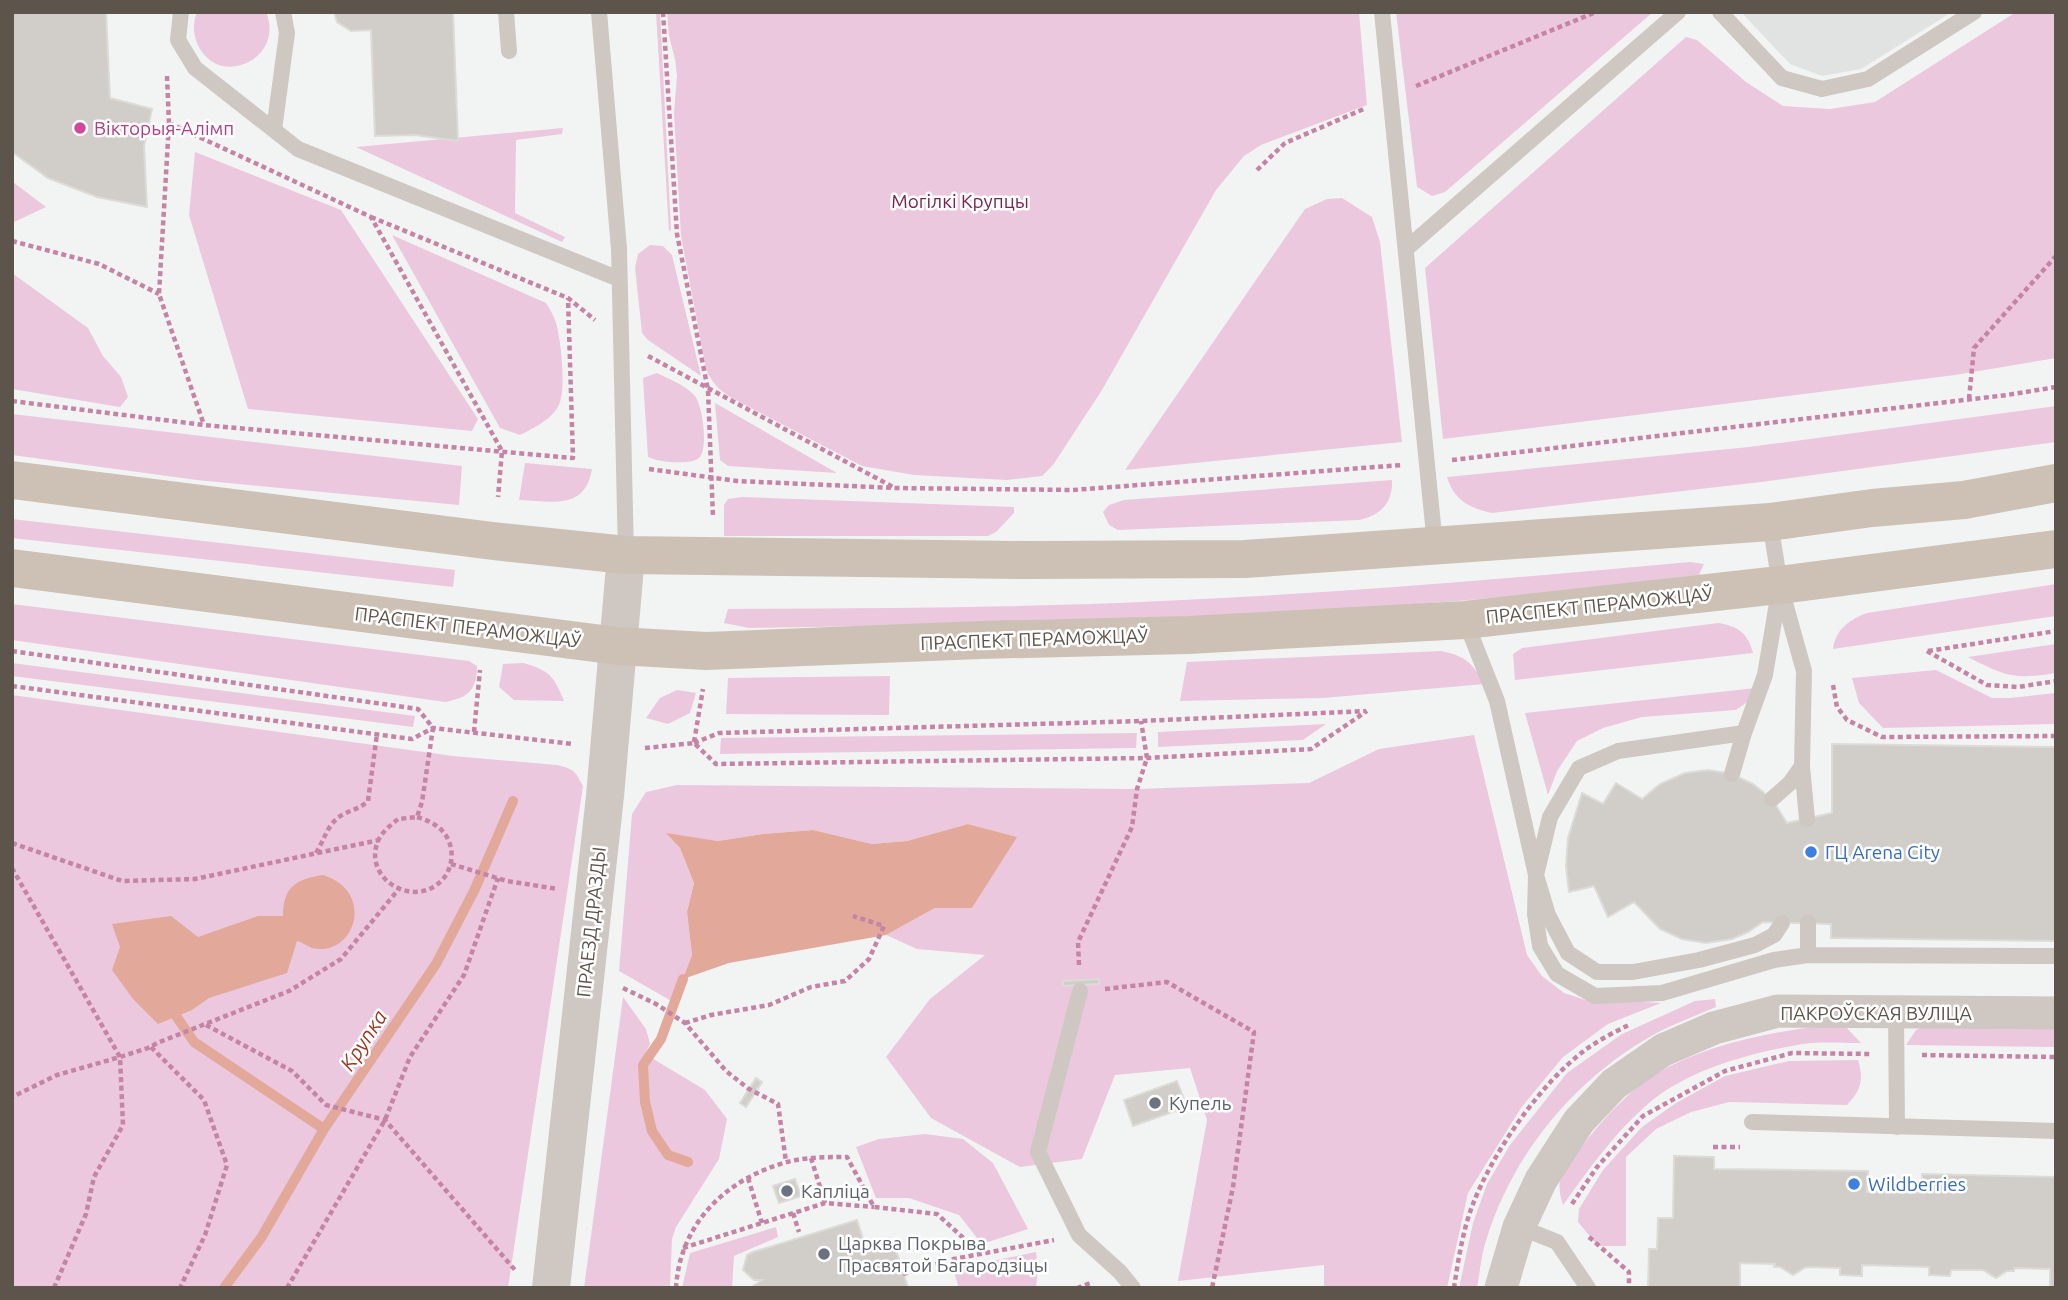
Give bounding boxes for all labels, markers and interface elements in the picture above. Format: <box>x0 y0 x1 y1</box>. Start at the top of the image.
place label: Вікторыя-Алімп <box>94 117 234 139</box>
marker: Вікторыя-Алімп <box>72 120 88 136</box>
park label: Могілкі Крупцы <box>891 190 1029 212</box>
street label: ПРАСПЕКТ ПЕРАМОЖЦАЎ <box>1485 582 1714 628</box>
street label: ПРАСПЕКТ ПЕРАМОЖЦАЎ <box>354 602 583 652</box>
street label: ПРАСПЕКТ ПЕРАМОЖЦАЎ <box>920 624 1149 654</box>
place label: ГЦ Arena City <box>1825 841 1940 863</box>
marker: ГЦ Arena City <box>1803 844 1819 860</box>
street label: ПРАЕЗД ДРАЗДЫ <box>572 846 610 998</box>
street label: ПАКРОЎСКАЯ ВУЛІЦА <box>1780 1002 1972 1024</box>
water label: Крупка <box>335 1005 391 1075</box>
place label: Купель <box>1169 1092 1232 1114</box>
marker: Купель <box>1147 1095 1163 1111</box>
place label: Wildberries <box>1868 1173 1966 1195</box>
marker: Wildberries <box>1846 1176 1862 1192</box>
place label: Капліца <box>801 1180 870 1202</box>
marker: Капліца <box>779 1183 795 1199</box>
place label: Царква Покрыва Прасвятой Багародзіцы <box>838 1232 1048 1276</box>
marker: Царква Покрыва Прасвятой Багародзіцы <box>816 1246 832 1262</box>

